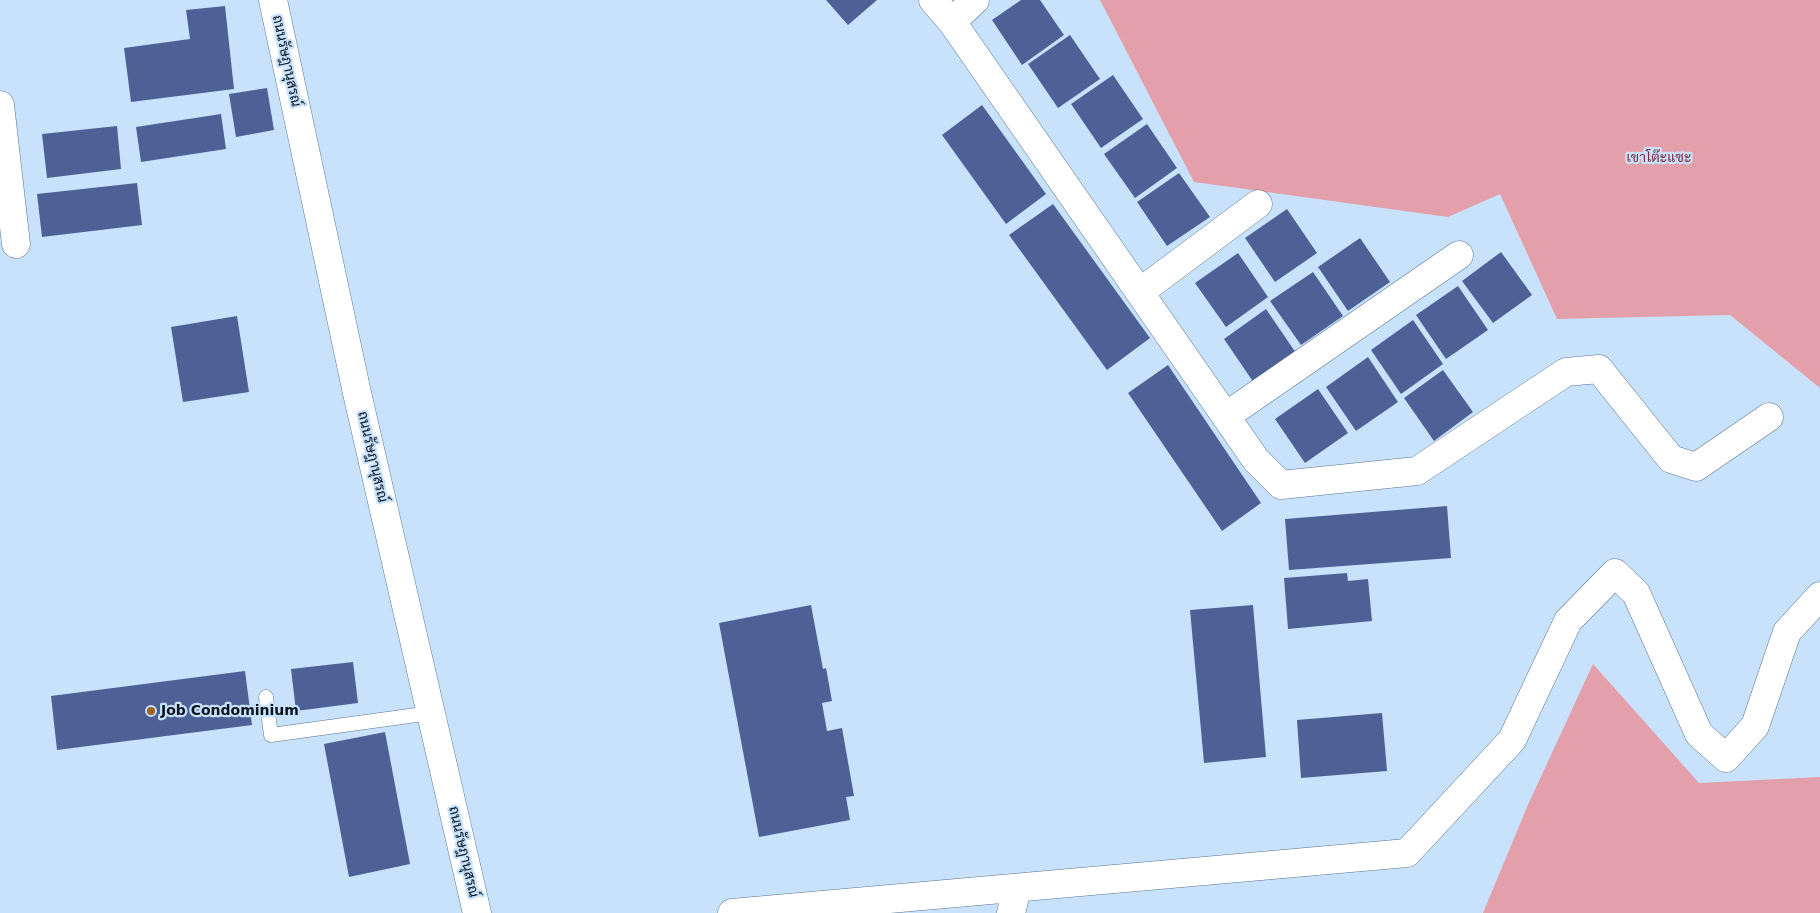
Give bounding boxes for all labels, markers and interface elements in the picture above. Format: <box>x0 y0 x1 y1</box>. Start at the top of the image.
street label: ถนนรัษฎานุสรณ์ <box>268 14 304 108</box>
park label: เขาโต๊ะแซะ <box>1627 150 1691 166</box>
street label: ถนนรัษฎานุสรณ์ <box>353 410 391 504</box>
place label: Job Condominium <box>161 703 299 719</box>
marker: Job Condominium <box>145 705 157 717</box>
street label: ถนนรัษฎานุสรณ์ <box>444 805 482 899</box>

